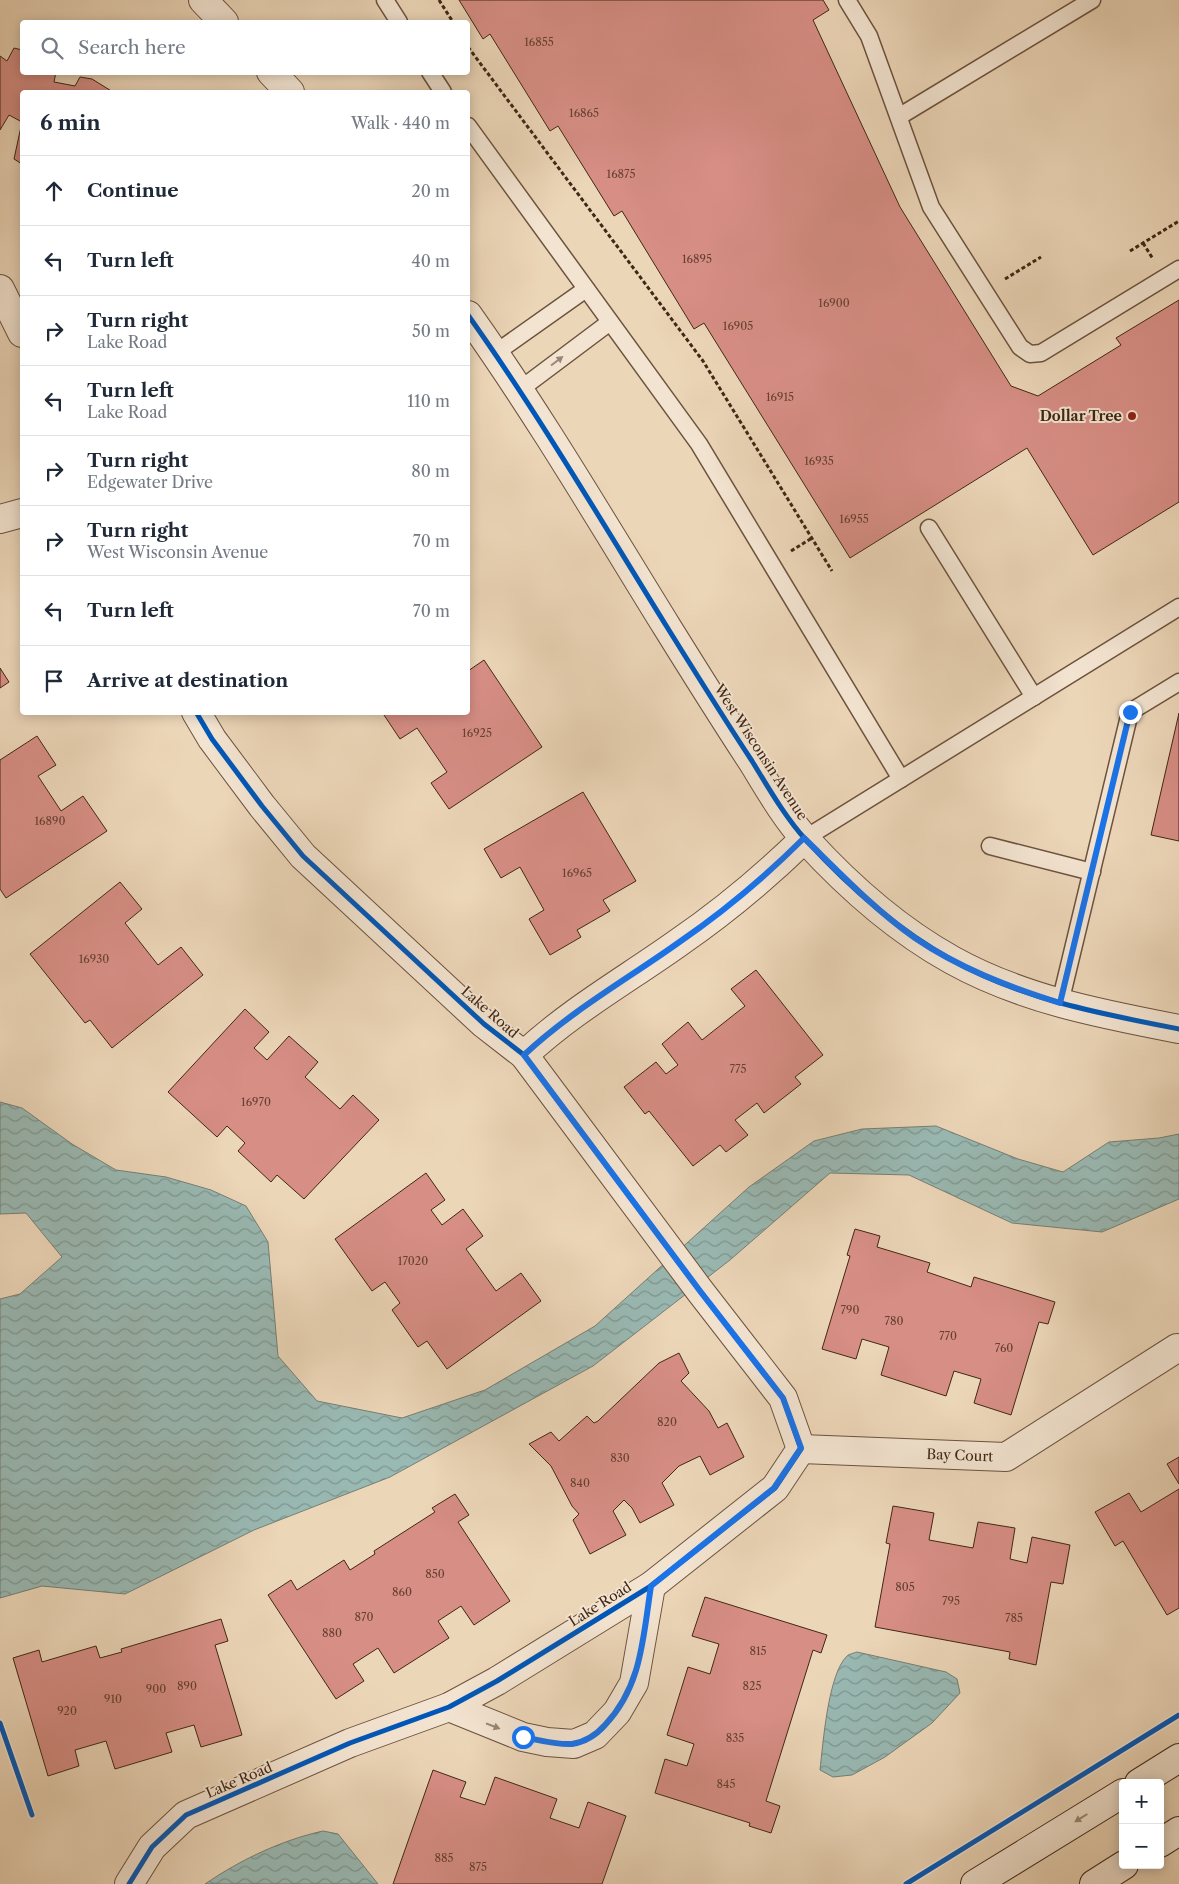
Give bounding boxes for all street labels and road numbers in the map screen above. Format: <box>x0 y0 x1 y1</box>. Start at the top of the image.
street label: West Wisconsin Avenue <box>710 680 812 824</box>
street label: Lake Road <box>458 982 523 1042</box>
street label: Bay Court <box>926 1445 994 1465</box>
street label: Lake Road <box>565 1577 635 1630</box>
street label: Lake Road <box>203 1758 275 1802</box>

